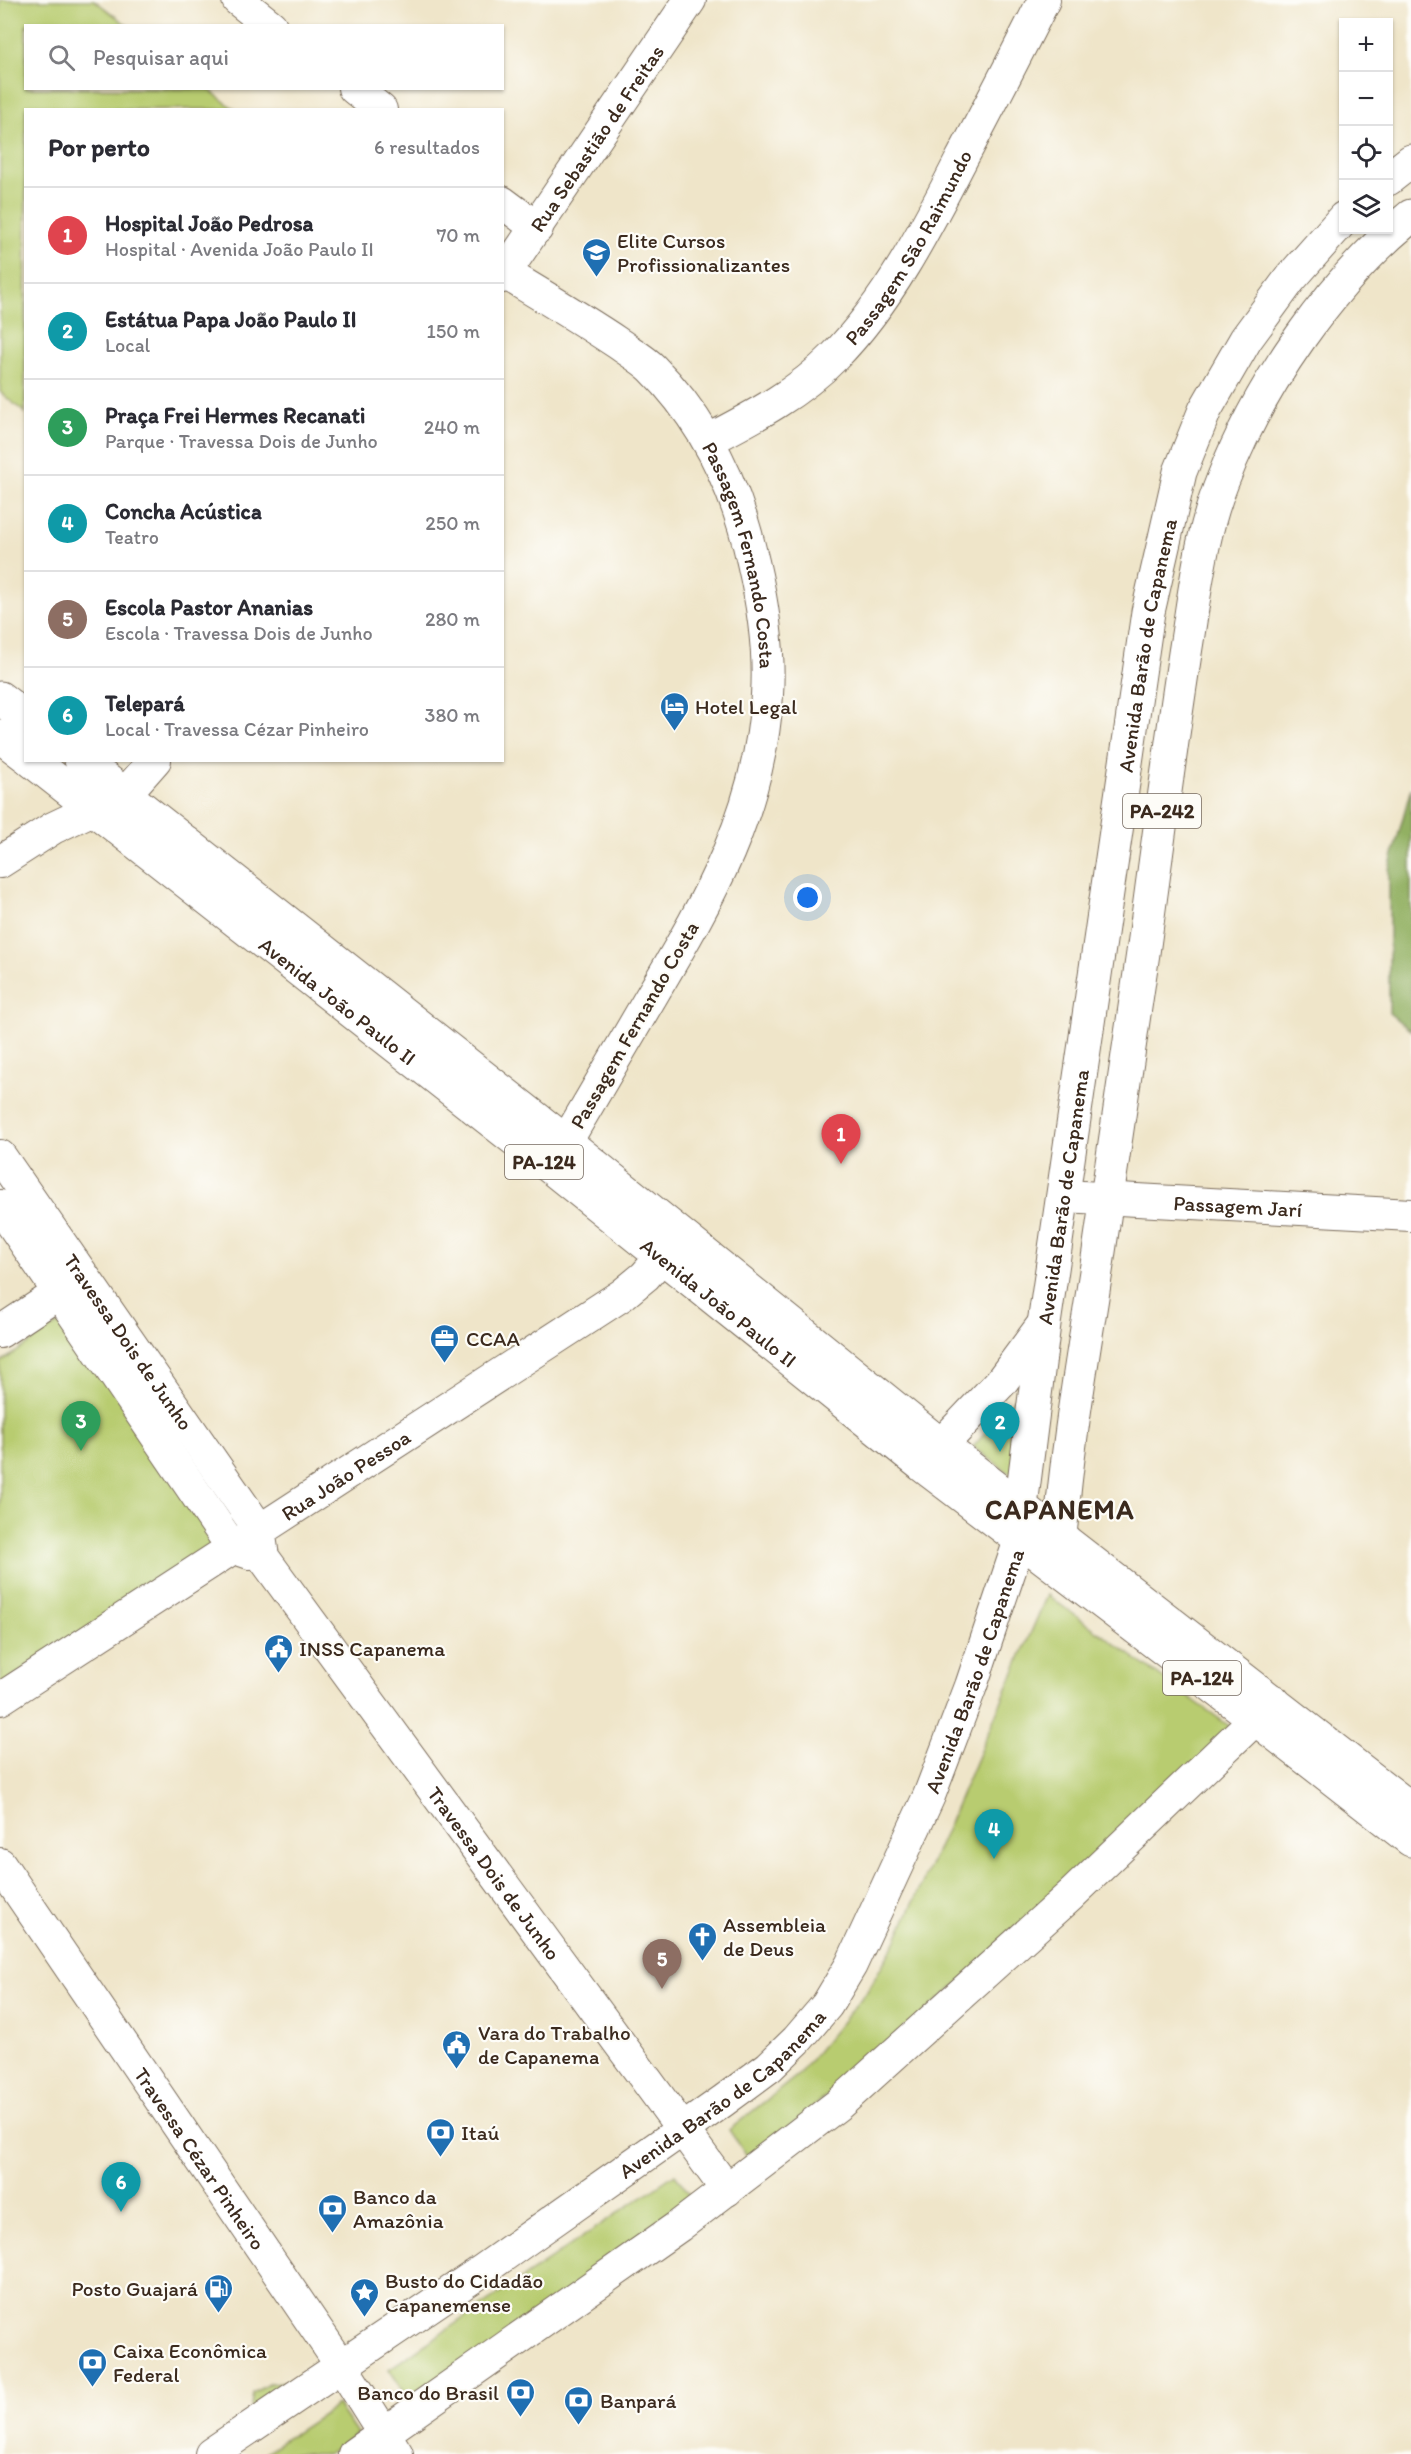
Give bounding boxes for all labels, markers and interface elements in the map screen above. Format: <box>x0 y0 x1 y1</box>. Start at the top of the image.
map controls <box>1339 18 1393 234</box>
button: + <box>1339 18 1393 72</box>
search box <box>24 24 504 90</box>
street label: Rua Sebastião de Freitas <box>524 40 669 236</box>
icon: search <box>45 41 78 74</box>
text: Pesquisar aqui <box>93 44 229 71</box>
button: − <box>1339 72 1393 126</box>
button: locate <box>1339 126 1393 180</box>
text: Por perto <box>48 131 150 163</box>
text: 6 resultados <box>374 135 480 159</box>
street label: Passagem São Raimundo <box>839 145 977 350</box>
button: layers <box>1339 180 1393 234</box>
text: Hospital João Pedrosa <box>105 210 313 237</box>
text: 1 <box>63 223 72 247</box>
text: 70 m <box>436 223 480 247</box>
place label: Elite Cursos Profissionalizantes <box>617 228 790 277</box>
school or university icon: Elite Cursos Profissionalizantes <box>580 236 612 278</box>
text: Hospital · Avenida João Paulo II <box>105 237 374 261</box>
text: Estátua Papa João Paulo II <box>105 306 356 333</box>
text: 2 <box>62 319 73 343</box>
text: 150 m <box>427 319 480 343</box>
text: Local <box>105 333 150 357</box>
text: Praça Frei Hermes Recanati <box>105 402 365 429</box>
text: 3 <box>62 415 73 439</box>
text: 240 m <box>424 415 480 439</box>
text: Parque · Travessa Dois de Junho <box>105 429 378 453</box>
street label: Passagem Fernando Costa <box>698 437 780 669</box>
text: Concha Acústica <box>105 498 262 525</box>
text: 4 <box>61 511 74 535</box>
text: 250 m <box>425 511 480 535</box>
street label: Avenida Barão de Capanema <box>1112 516 1182 774</box>
text: Teatro <box>105 525 159 549</box>
text: Escola Pastor Ananias <box>105 594 313 621</box>
text: 5 <box>62 607 73 631</box>
text: 280 m <box>425 607 480 631</box>
text: Escola · Travessa Dois de Junho <box>105 621 373 645</box>
text: Telepará <box>105 690 185 717</box>
hotel icon: Hotel Legal <box>658 690 690 732</box>
place label: Hotel Legal <box>695 694 797 719</box>
text: 6 <box>62 703 73 727</box>
text: 380 m <box>425 703 480 727</box>
text: Local · Travessa Cézar Pinheiro <box>105 717 369 741</box>
road number: PA-242 <box>1123 794 1201 828</box>
your location <box>793 883 822 912</box>
street label: Passagem Fernando Costa <box>564 917 704 1133</box>
street label: Avenida João Paulo II <box>254 931 422 1070</box>
street label: Avenida Barão de Capanema <box>1032 1067 1094 1326</box>
pin: 1 <box>822 1114 860 1164</box>
road number: PA-124 <box>505 1145 583 1179</box>
street label: Passagem Jarí <box>1173 1190 1303 1222</box>
street label: Avenida João Paulo II <box>636 1232 802 1372</box>
street label: Travessa Dois de Junho <box>59 1249 199 1435</box>
office icon: CCAA <box>429 1322 461 1364</box>
place label: CCAA <box>466 1326 520 1351</box>
pin: 3 <box>62 1402 100 1451</box>
pin: 2 <box>980 1402 1020 1452</box>
street label: Rua João Pessoa <box>276 1424 415 1526</box>
district label: CAPANEMA <box>985 1493 1135 1526</box>
street label: Avenida Barão de Capanema <box>919 1545 1029 1796</box>
public building icon: INSS Capanema <box>262 1632 294 1674</box>
place label: INSS Capanema <box>299 1636 445 1661</box>
road number: PA-124 <box>1163 1661 1241 1695</box>
street label: Travessa Dois de Junho <box>423 1781 566 1965</box>
pin: 4 <box>974 1810 1014 1859</box>
place label: Assembleia de Deus <box>723 1912 826 1961</box>
church icon: Assembleia de Deus <box>686 1920 718 1962</box>
pin: 5 <box>642 1940 682 1989</box>
street label: Avenida Barão de Capanema <box>614 2004 830 2183</box>
place label: Vara do Trabalho de Capanema <box>478 2020 631 2069</box>
public building icon: Vara do Trabalho de Capanema <box>441 2028 473 2070</box>
street label: Travessa Cézar Pinheiro <box>129 2062 271 2254</box>
bank icon: Itaú <box>424 2116 456 2158</box>
place label: Itaú <box>461 2120 500 2145</box>
pin: 6 <box>102 2162 140 2212</box>
place label: Banco da Amazônia <box>353 2184 444 2233</box>
bank icon: Banco da Amazônia <box>316 2192 348 2234</box>
place label: Busto do Cidadão Capanemense <box>385 2268 543 2317</box>
fuel station icon: Posto Guajará <box>203 2272 235 2314</box>
place label: Posto Guajará <box>71 2276 198 2301</box>
place icon: Busto do Cidadão Capanemense <box>348 2276 380 2318</box>
place label: Caixa Econômica Federal <box>113 2338 267 2387</box>
bank icon: Caixa Econômica Federal <box>76 2346 108 2388</box>
bank icon: Banco do Brasil <box>504 2376 536 2418</box>
place label: Banco do Brasil <box>357 2380 499 2405</box>
bank icon: Banpará <box>563 2384 595 2426</box>
place label: Banpará <box>600 2388 676 2413</box>

